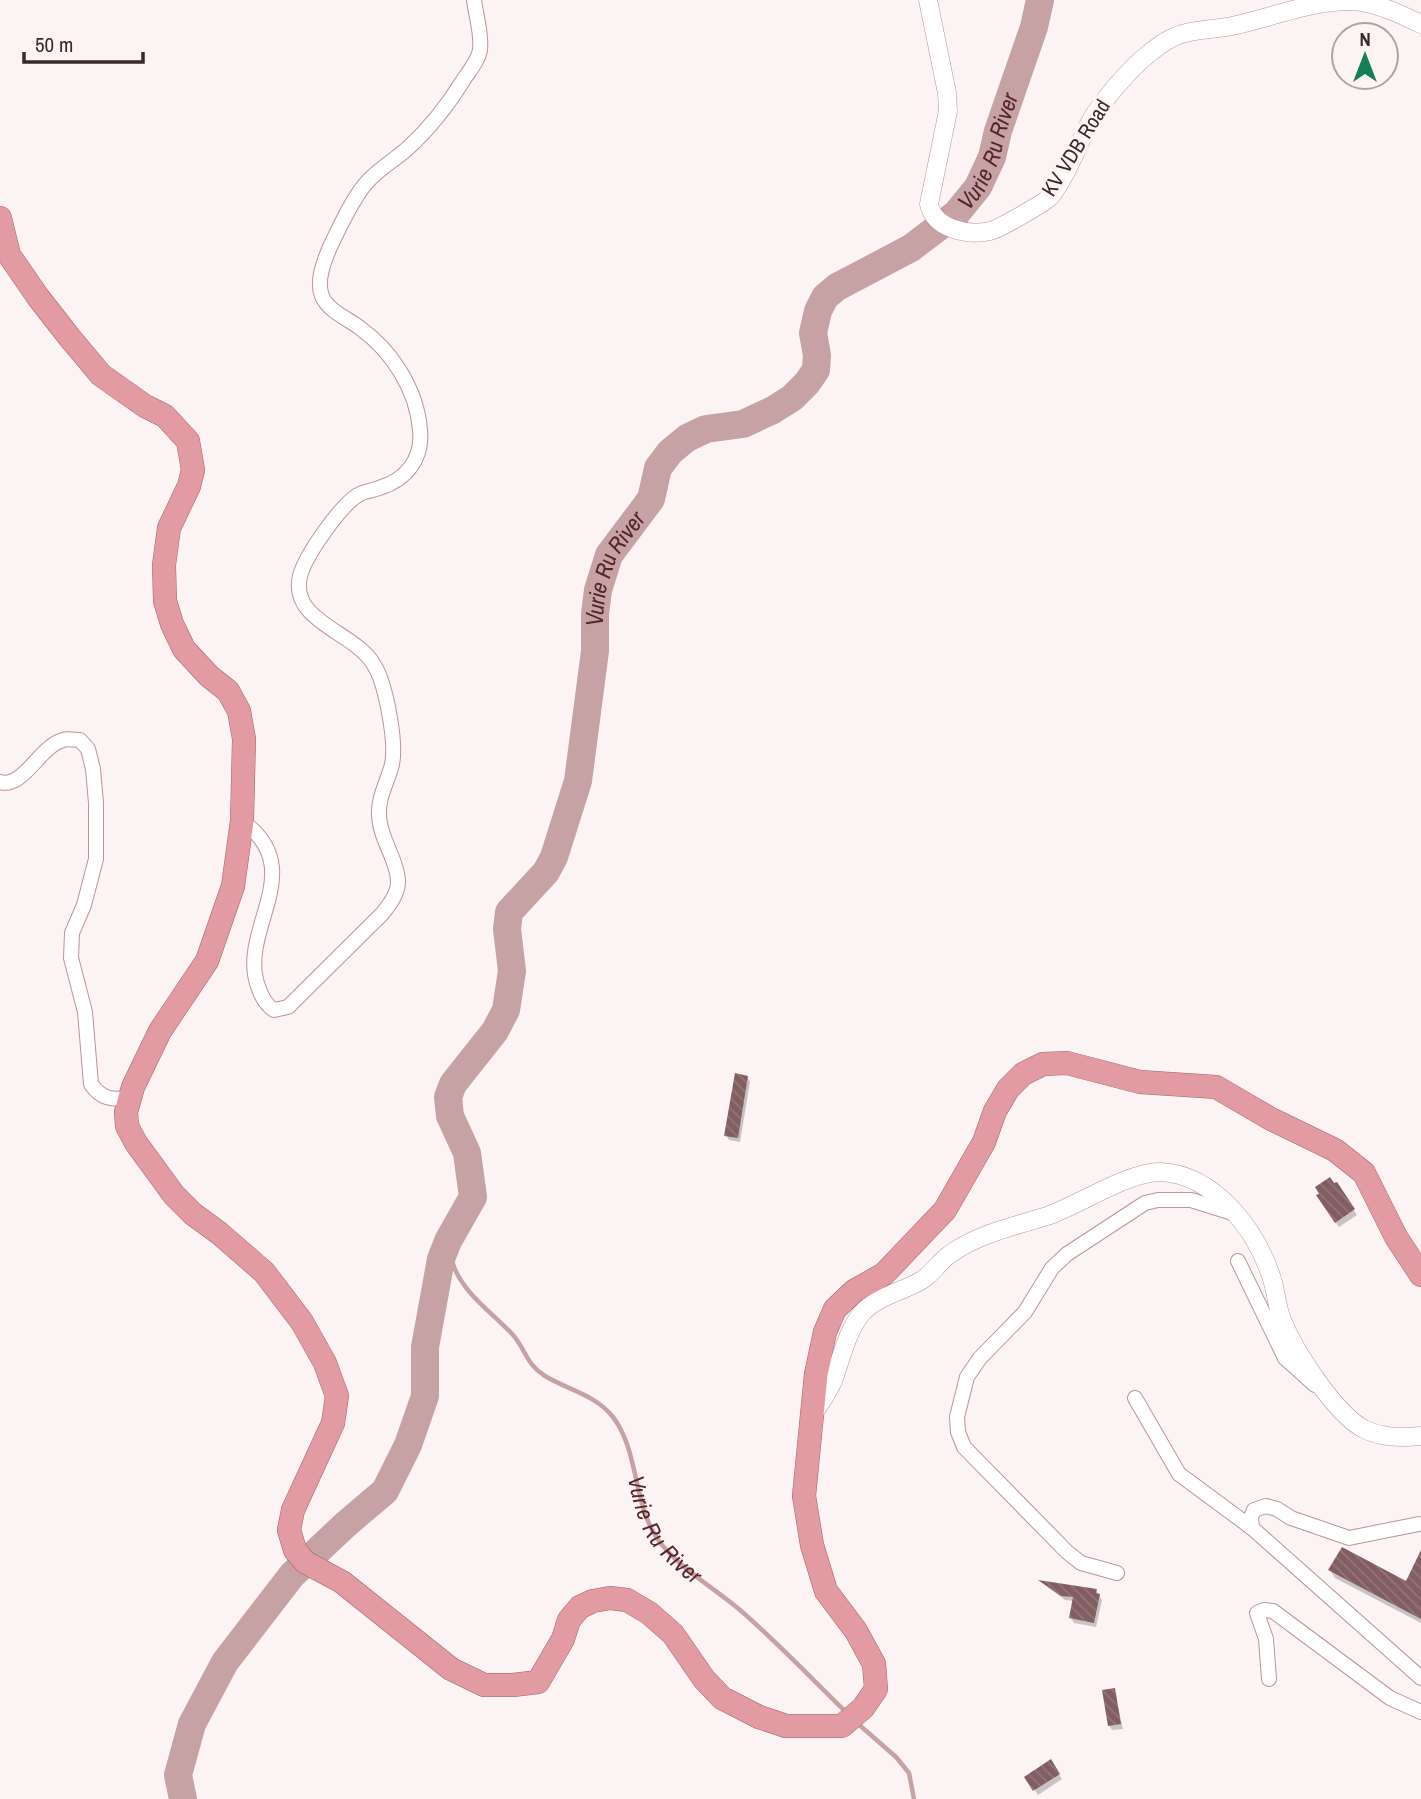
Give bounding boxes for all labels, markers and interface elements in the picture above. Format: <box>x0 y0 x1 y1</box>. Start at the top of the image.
scale bar <box>24 21 144 65</box>
north arrow <box>1330 21 1400 91</box>
text: N <box>1359 26 1371 52</box>
text: 50 m <box>35 30 73 59</box>
water label: Vurie Ru River <box>950 88 1025 216</box>
street label: KV VDB Road <box>1034 94 1117 202</box>
water label: Vurie Ru River <box>579 504 652 626</box>
water label: Vurie Ru River <box>621 1473 709 1591</box>

